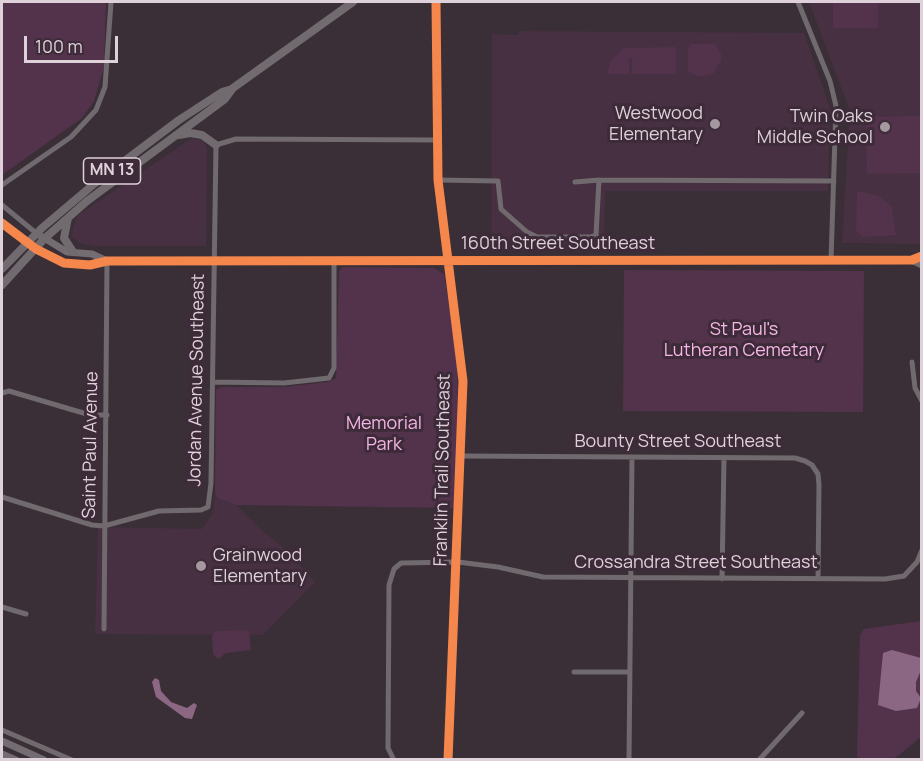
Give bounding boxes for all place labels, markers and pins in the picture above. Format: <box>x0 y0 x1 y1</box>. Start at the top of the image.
place label: Westwood Elementary <box>609 103 703 146</box>
place label: Twin Oaks Middle School <box>757 106 873 148</box>
marker: Westwood Elementary <box>708 117 722 131</box>
marker: Twin Oaks Middle School <box>878 120 892 134</box>
place label: Grainwood Elementary <box>213 545 307 588</box>
marker: Grainwood Elementary <box>194 559 208 573</box>

